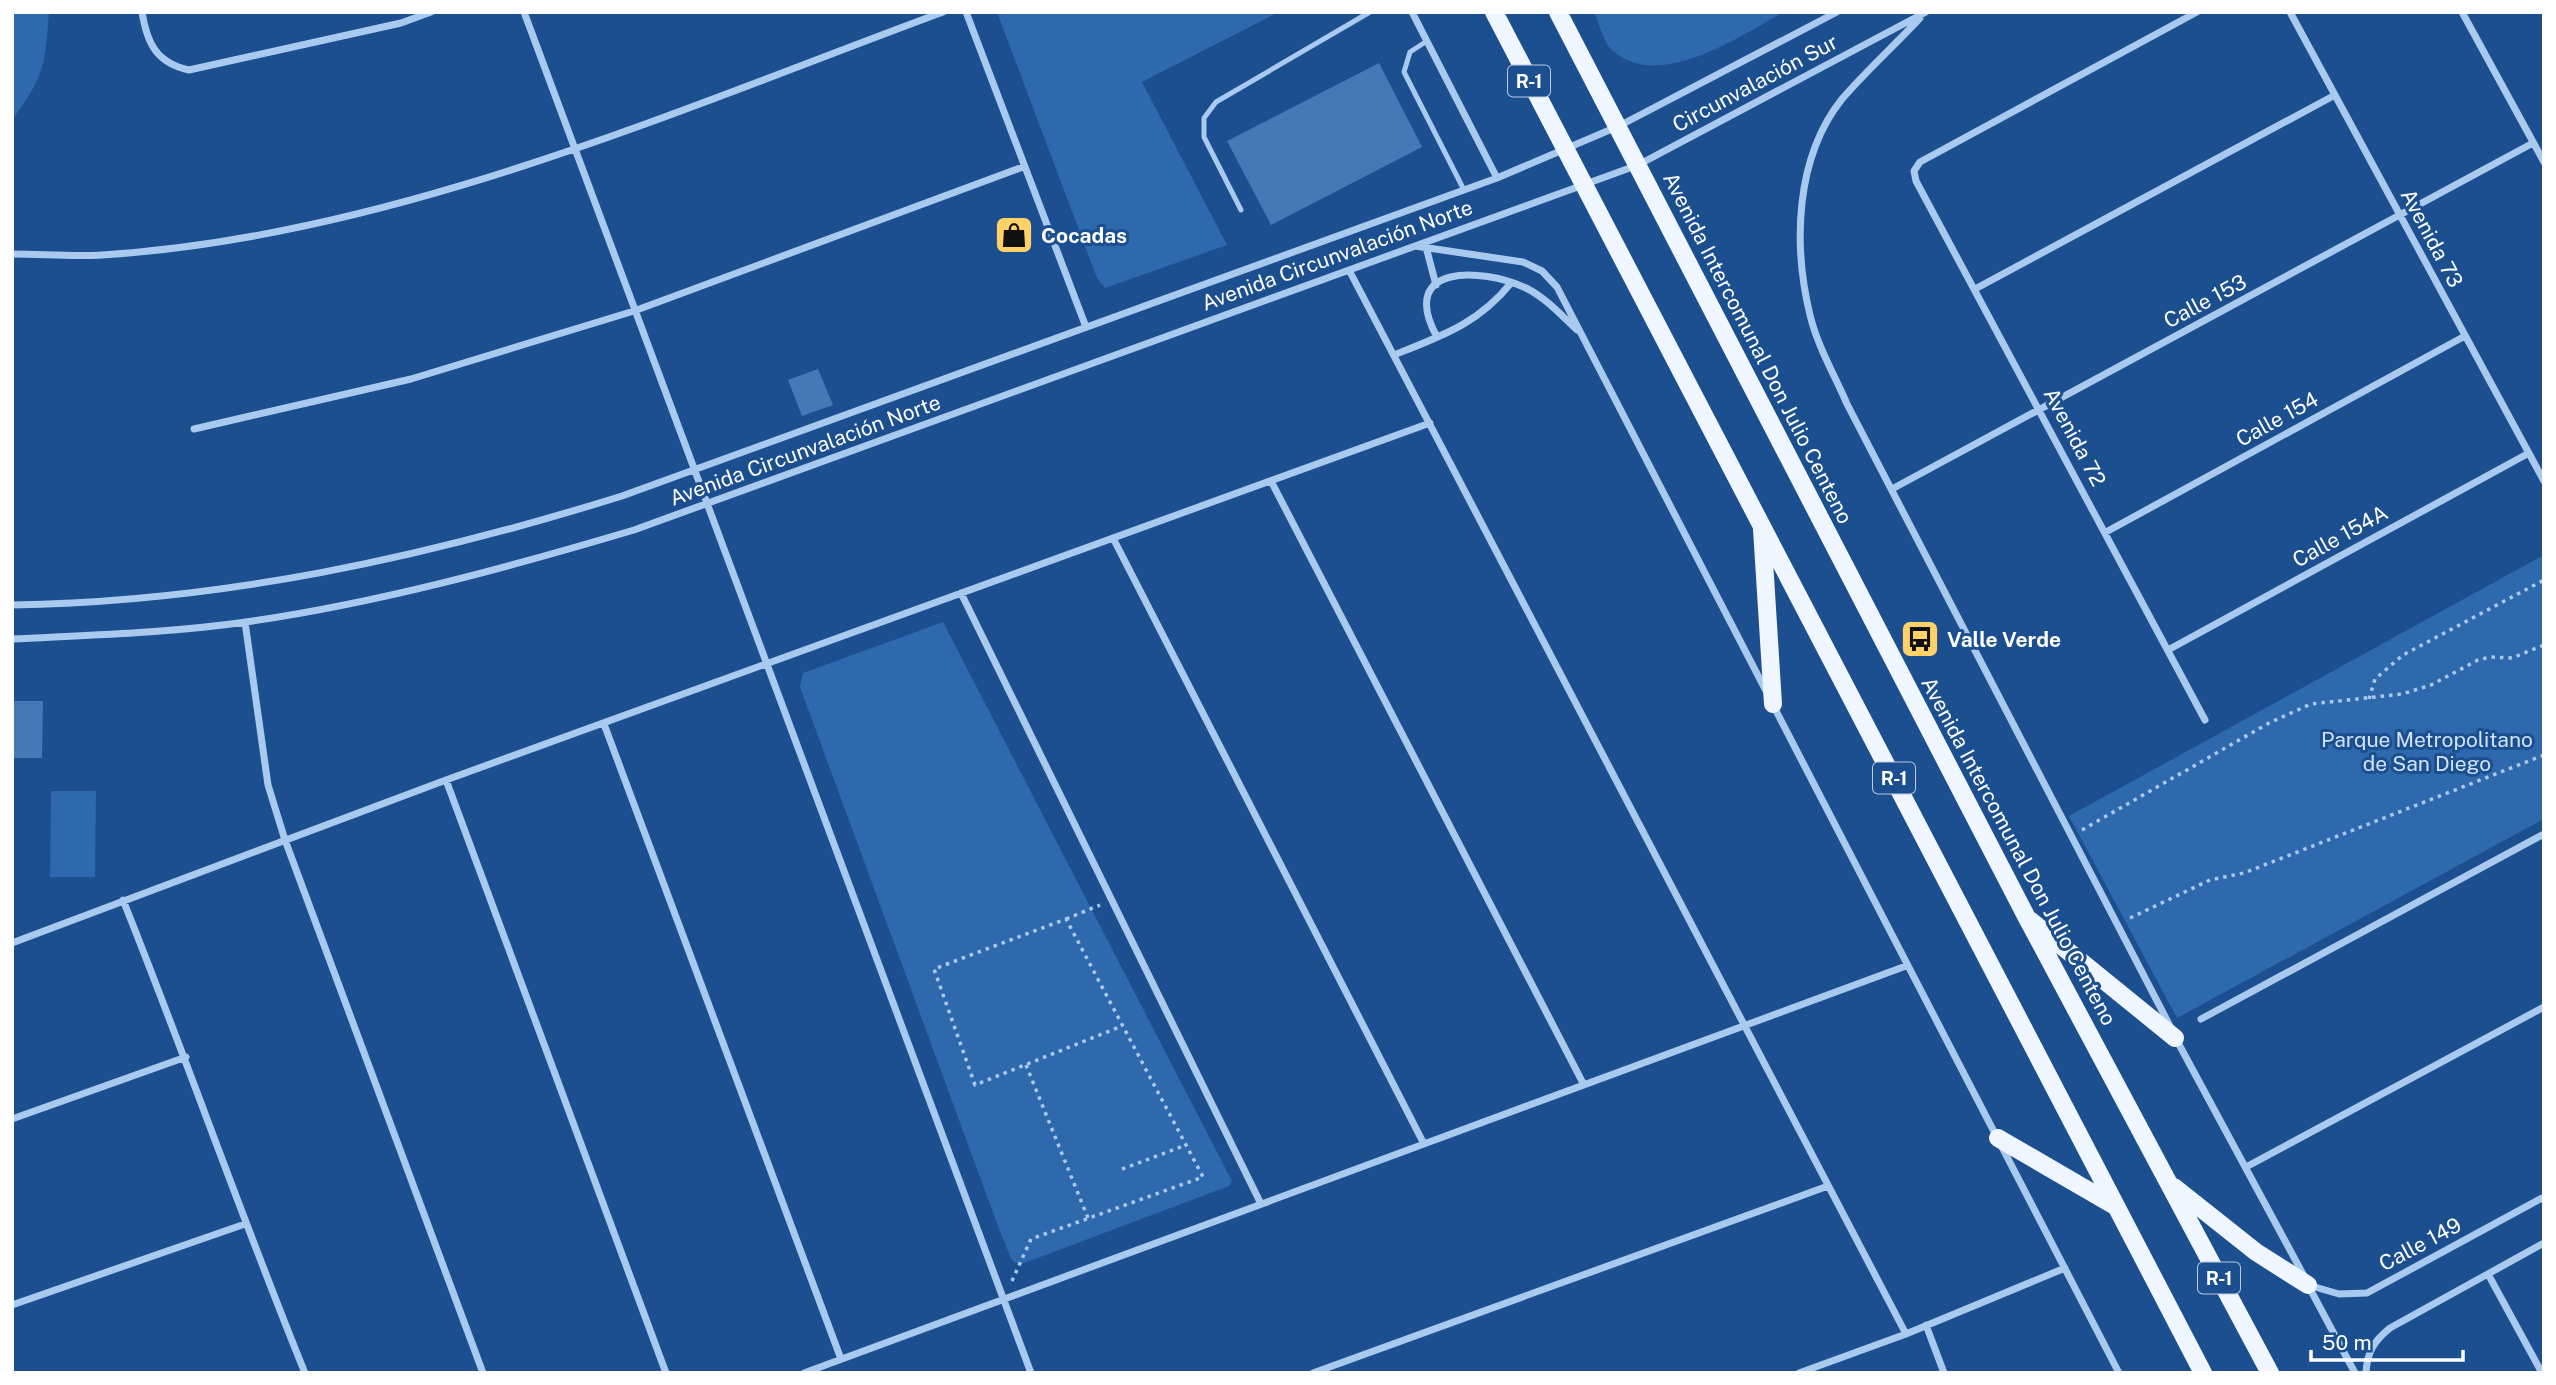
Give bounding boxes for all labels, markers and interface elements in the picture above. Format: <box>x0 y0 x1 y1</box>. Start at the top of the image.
street label: Circunvalación Sur <box>1668 29 1842 137</box>
road number: R-1 <box>1508 66 1550 96</box>
street label: Avenida Intercomunal Don Julio Centeno <box>1658 168 1858 528</box>
street label: Avenida 73 <box>2396 184 2468 292</box>
street label: Avenida Circunvalación Norte <box>1198 194 1476 316</box>
shop icon: Cocadas <box>993 214 1035 256</box>
place label: Cocadas <box>1041 223 1127 248</box>
street label: Calle 153 <box>2159 269 2251 333</box>
street label: Avenida 72 <box>2039 384 2111 490</box>
street label: Calle 154 <box>2232 386 2322 452</box>
street label: Avenida Circunvalación Norte <box>666 389 944 511</box>
street label: Calle 154A <box>2288 500 2392 572</box>
bus stop icon: Valle Verde <box>1899 618 1941 660</box>
place label: Valle Verde <box>1947 627 2061 652</box>
street label: Avenida Intercomunal Don Julio Centeno <box>1916 673 2122 1029</box>
park label: Parque Metropolitano de San Diego <box>2321 727 2533 776</box>
road number: R-1 <box>1873 762 1915 793</box>
street label: Calle 149 <box>2375 1212 2465 1276</box>
road number: R-1 <box>2198 1262 2240 1294</box>
scale bar <box>2311 1318 2463 1362</box>
text: 50 m <box>2322 1330 2372 1355</box>

